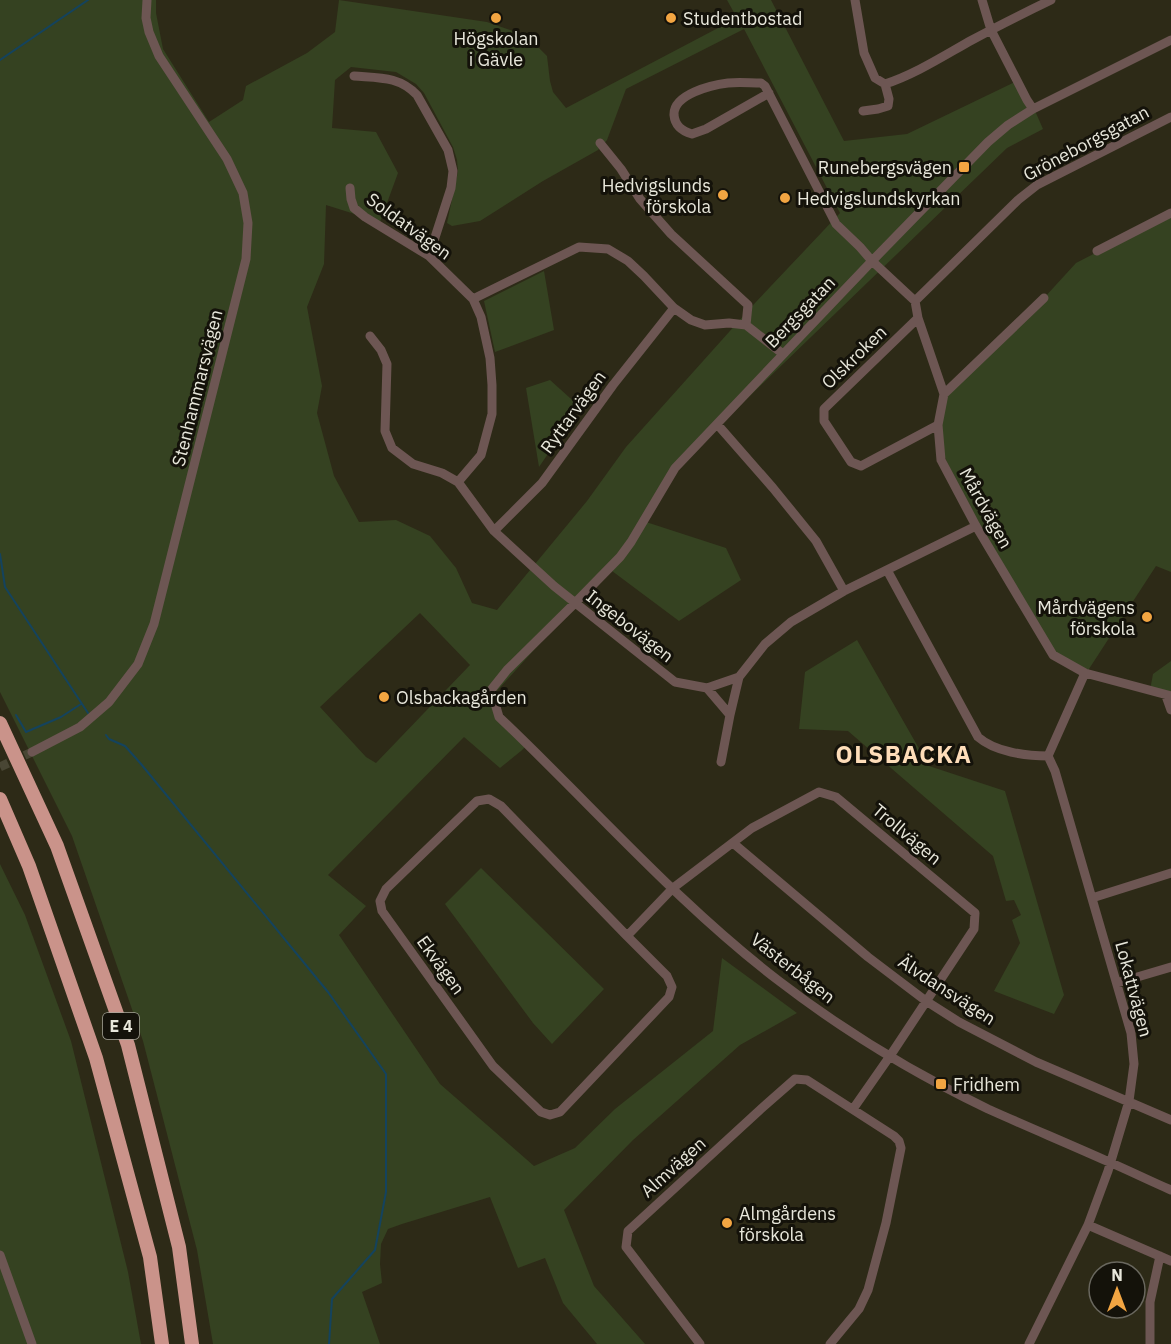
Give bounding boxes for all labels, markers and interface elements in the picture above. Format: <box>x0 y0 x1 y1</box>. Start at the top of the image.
place label: Studentbostad <box>683 7 802 30</box>
marker: Högskolan i Gävle <box>489 11 503 25</box>
marker: Studentbostad <box>664 11 678 25</box>
place label: Högskolan i Gävle <box>453 27 539 71</box>
street label: Gröneborgsgatan <box>1019 100 1153 186</box>
place label: Runebergsvägen <box>818 156 952 179</box>
marker: Runebergsvägen <box>957 160 971 174</box>
place label: Hedvigslunds förskola <box>602 174 711 218</box>
street label: Soldatvägen <box>362 187 456 265</box>
place label: Hedvigslundskyrkan <box>797 187 961 210</box>
marker: Hedvigslunds förskola <box>716 188 730 202</box>
marker: Hedvigslundskyrkan <box>778 191 792 205</box>
street label: Bergsgatan <box>760 271 840 353</box>
street label: Stenhammarsvägen <box>166 307 228 469</box>
street label: Olskroken <box>817 320 891 394</box>
street label: Ryttarvägen <box>535 366 611 458</box>
street label: Mårdvägen <box>954 464 1018 552</box>
street label: Ingebovägen <box>582 585 678 667</box>
place label: Mårdvägens förskola <box>1037 596 1135 640</box>
marker: Mårdvägens förskola <box>1140 610 1154 624</box>
place label: Olsbackagården <box>396 686 527 709</box>
marker: Olsbackagården <box>377 690 391 704</box>
district label: OLSBACKA <box>836 738 972 770</box>
street label: Trollvägen <box>868 798 946 870</box>
street label: Västerbågen <box>746 928 840 1008</box>
street label: Ekvägen <box>412 931 470 999</box>
street label: Lokattvägen <box>1110 939 1158 1039</box>
street label: Älvdansvägen <box>894 950 1000 1030</box>
road number: E 4 <box>103 1013 139 1039</box>
place label: Fridhem <box>953 1073 1020 1096</box>
marker: Fridhem <box>934 1077 948 1091</box>
street label: Almvägen <box>636 1132 710 1202</box>
place label: Almgårdens förskola <box>739 1202 836 1246</box>
marker: Almgårdens förskola <box>720 1216 734 1230</box>
north arrow <box>1087 1260 1147 1320</box>
text: N <box>1111 1265 1123 1285</box>

